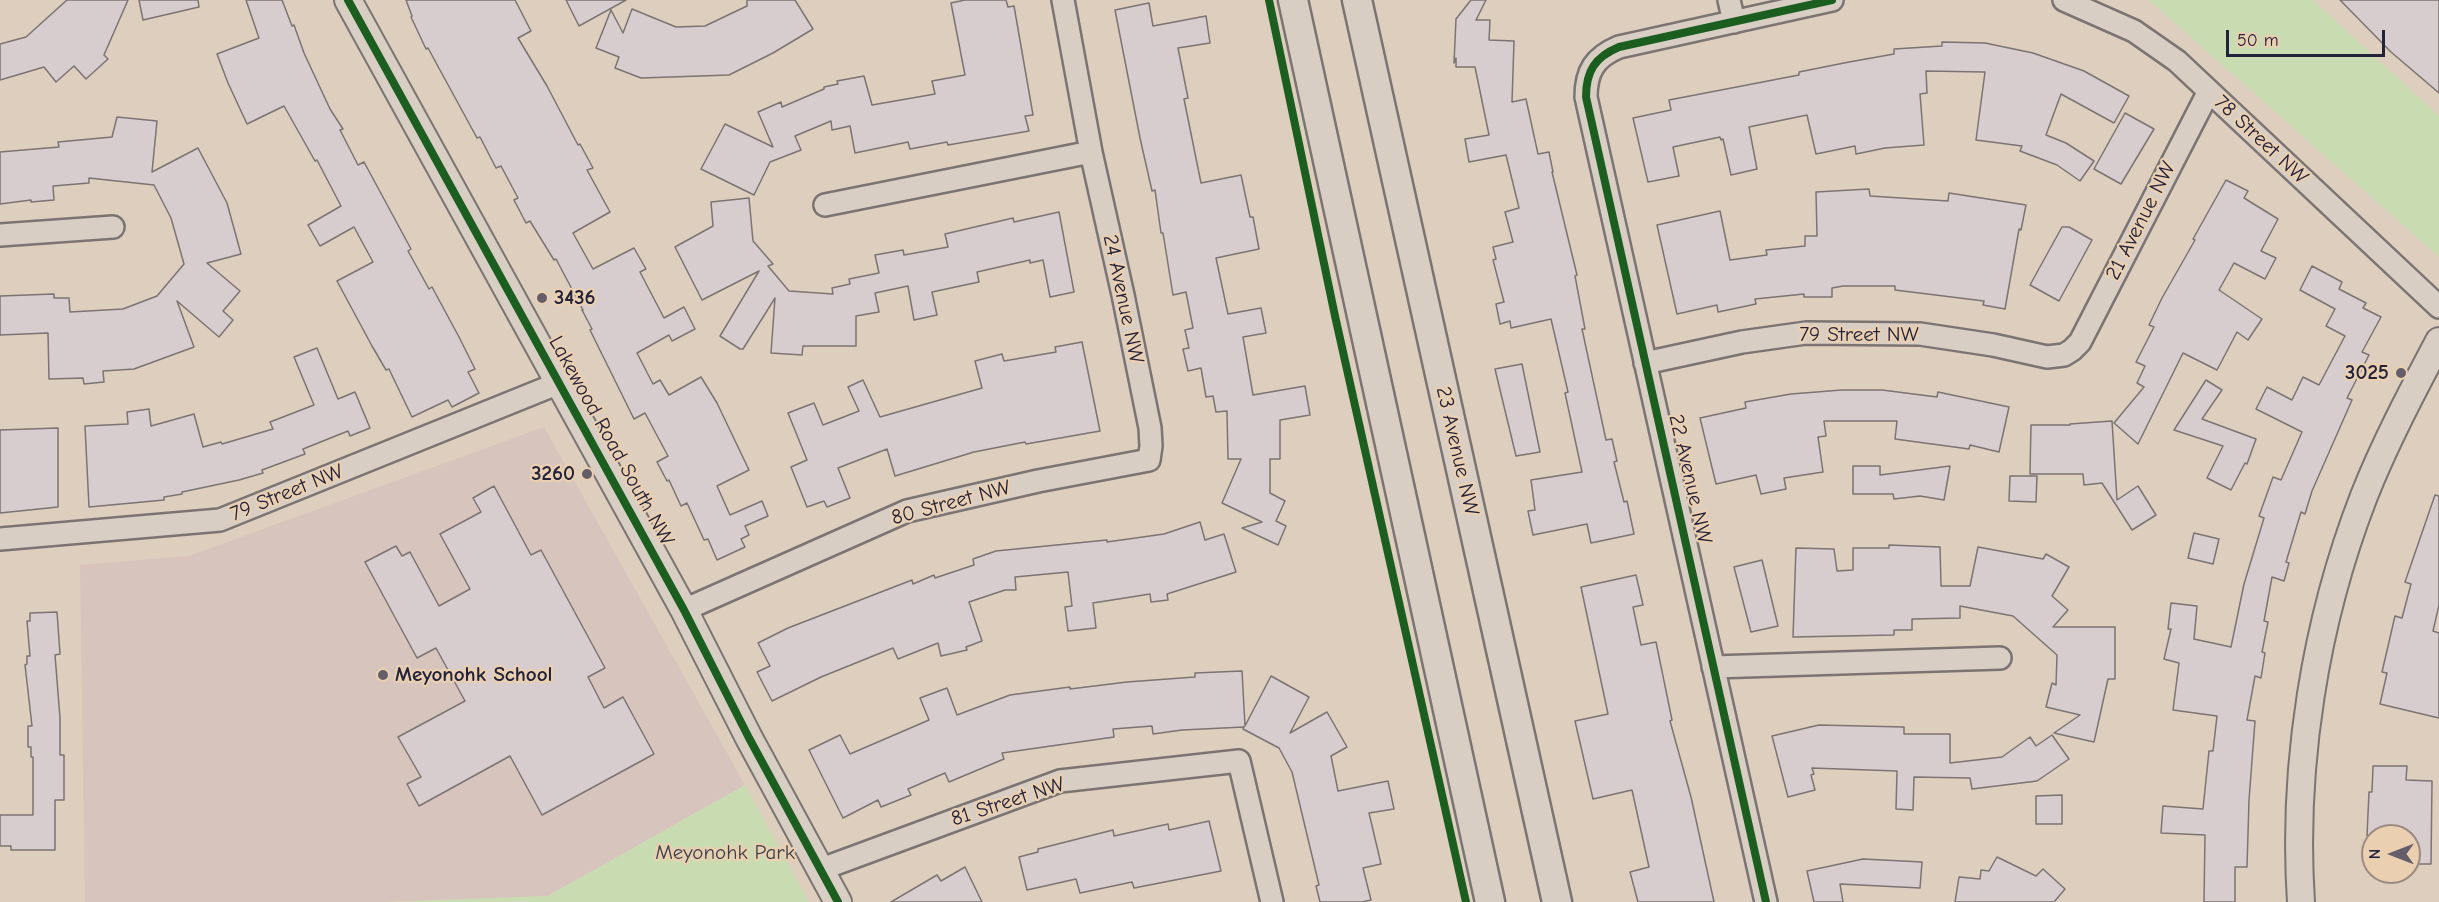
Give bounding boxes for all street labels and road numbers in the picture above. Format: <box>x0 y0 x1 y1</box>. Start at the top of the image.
street label: 78 Street NW <box>2209 90 2313 190</box>
street label: 21 Avenue NW <box>2100 158 2182 284</box>
street label: 24 Avenue NW <box>1097 232 1149 366</box>
street label: 79 Street NW <box>1799 322 1919 348</box>
street label: Lakewood Road South NW <box>543 332 679 550</box>
street label: 23 Avenue NW <box>1430 384 1484 518</box>
street label: 22 Avenue NW <box>1663 412 1717 546</box>
street label: 79 Street NW <box>227 459 347 527</box>
street label: 80 Street NW <box>889 475 1013 531</box>
street label: 81 Street NW <box>948 772 1068 832</box>

